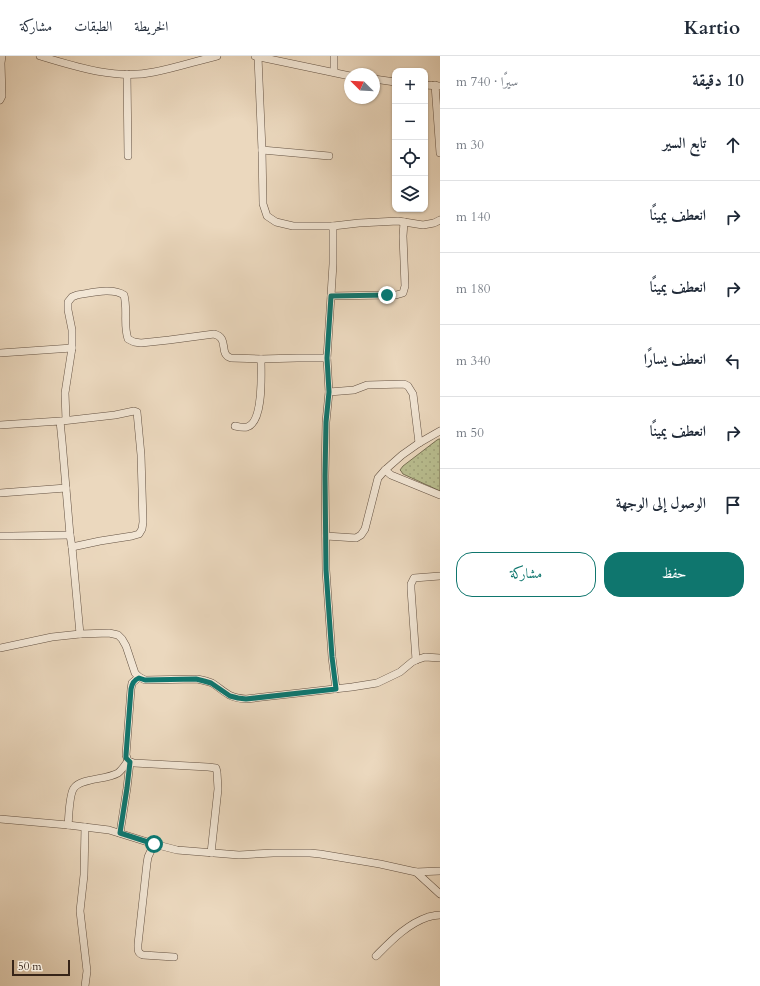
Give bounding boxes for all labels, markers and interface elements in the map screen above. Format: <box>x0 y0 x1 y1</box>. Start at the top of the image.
text: Kartio <box>684 15 740 41</box>
text: مشاركة <box>20 17 52 36</box>
text: الطبقات <box>74 17 112 36</box>
text: الخريطة <box>134 17 168 36</box>
north arrow <box>344 68 380 104</box>
map controls <box>392 68 428 212</box>
button: + <box>392 68 428 104</box>
text: 10 دقيقة <box>692 69 744 92</box>
text: سيرًا · 740 m <box>456 73 518 91</box>
button: − <box>392 104 428 140</box>
text: تابع السير <box>663 133 706 153</box>
icon: ahead <box>722 134 744 156</box>
text: 30 m <box>456 136 484 154</box>
button: locate <box>392 140 428 176</box>
button: layers <box>392 176 428 212</box>
text: انعطف يمينًا <box>650 205 706 225</box>
icon: right <box>722 206 744 228</box>
text: 140 m <box>456 208 490 226</box>
text: انعطف يمينًا <box>650 277 706 297</box>
icon: right <box>722 278 744 300</box>
text: 180 m <box>456 280 490 298</box>
route end <box>378 286 396 304</box>
text: انعطف يسارًا <box>644 349 706 369</box>
icon: left <box>722 350 744 372</box>
text: 340 m <box>456 352 490 370</box>
text: انعطف يمينًا <box>650 421 706 441</box>
icon: right <box>722 422 744 444</box>
text: 50 m <box>456 424 484 442</box>
text: الوصول إلى الوجهة <box>616 493 706 513</box>
icon: arrive <box>722 494 744 516</box>
button: مشاركة <box>456 552 596 597</box>
button: حفظ <box>604 552 744 597</box>
route start <box>145 835 163 853</box>
scale bar <box>12 958 70 977</box>
text: 50 m <box>18 959 42 974</box>

